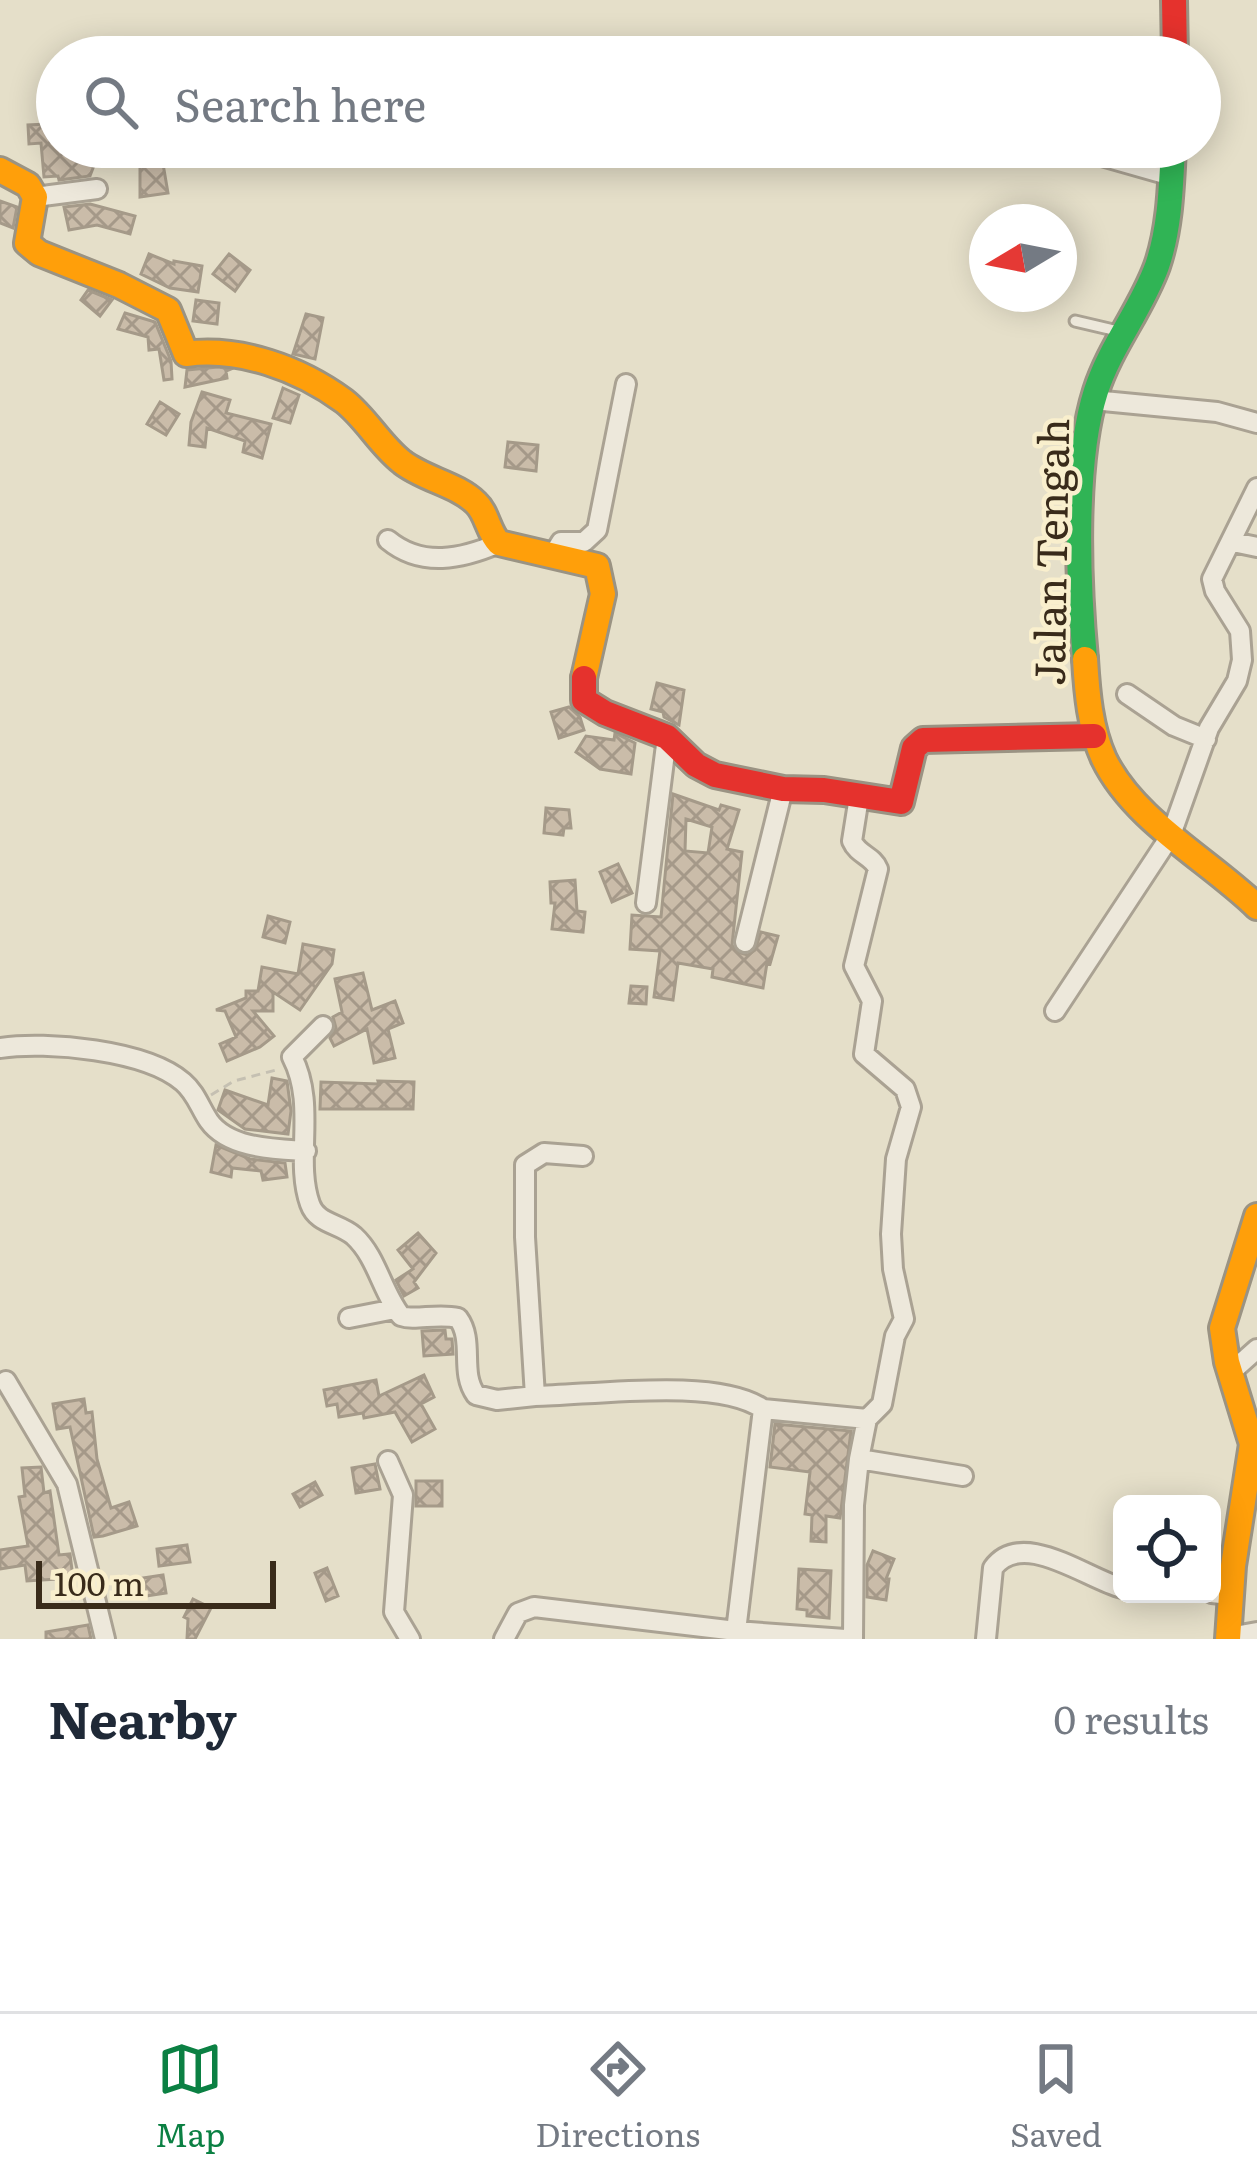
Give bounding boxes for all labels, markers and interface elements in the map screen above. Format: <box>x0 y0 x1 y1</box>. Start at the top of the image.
search box <box>36 36 1221 168</box>
icon: search <box>78 69 144 135</box>
text: Search here <box>174 69 426 136</box>
north arrow <box>969 204 1077 312</box>
street label: Jalan Tengah <box>1016 418 1082 686</box>
map controls <box>1113 1495 1221 1603</box>
button: locate <box>1113 1495 1221 1603</box>
scale bar <box>36 1555 276 1608</box>
text: 100 m <box>54 1557 144 1606</box>
text: Nearby <box>48 1679 237 1755</box>
text: 0 results <box>1054 1688 1209 1746</box>
tab: Map <box>155 2036 225 2157</box>
tab: Directions <box>535 2036 700 2157</box>
tab: Saved <box>1010 2036 1102 2157</box>

